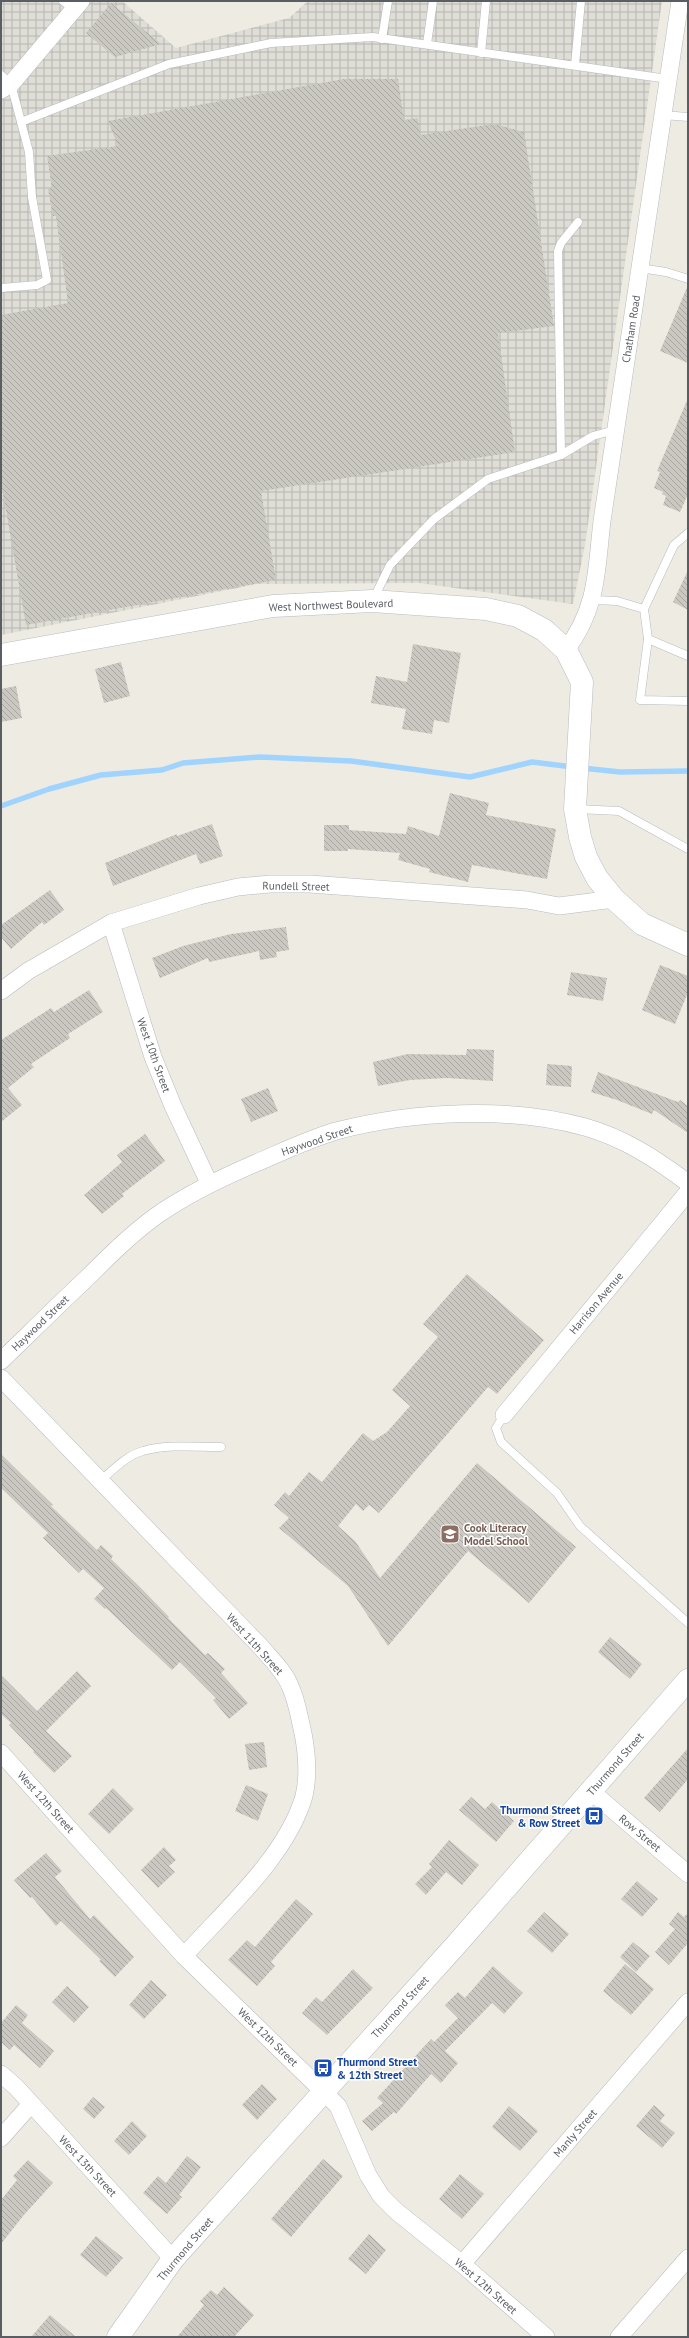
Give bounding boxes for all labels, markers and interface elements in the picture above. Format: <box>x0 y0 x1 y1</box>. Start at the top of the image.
street label: Chatham Road <box>619 294 643 364</box>
street label: West Northwest Boulevard <box>268 596 394 614</box>
street label: Rundell Street <box>262 878 330 894</box>
street label: West 10th Street <box>134 1016 174 1094</box>
street label: Haywood Street <box>279 1121 355 1159</box>
street label: Harrison Avenue <box>566 1269 626 1337</box>
street label: Haywood Street <box>8 1292 72 1354</box>
place label: Cook Literacy Model School <box>464 1521 529 1548</box>
school or university icon: Cook Literacy Model School <box>439 1523 461 1545</box>
street label: West 11th Street <box>224 1610 287 1678</box>
street label: Thurmond Street <box>584 1729 647 1799</box>
street label: West 12th Street <box>15 1768 78 1836</box>
place label: Thurmond Street & Row Street <box>500 1803 580 1830</box>
bus stop icon: Thurmond Street & Row Street <box>583 1805 605 1827</box>
street label: Row Street <box>616 1811 664 1855</box>
street label: Thurmond Street <box>368 1973 432 2041</box>
street label: West 12th Street <box>235 2005 301 2069</box>
place label: Thurmond Street & 12th Street <box>337 2055 417 2082</box>
bus stop icon: Thurmond Street & 12th Street <box>312 2057 334 2079</box>
street label: Manly Street <box>550 2106 600 2160</box>
street label: West 13th Street <box>56 2133 120 2200</box>
street label: Thurmond Street <box>154 2214 216 2284</box>
street label: West 12th Street <box>452 2255 520 2317</box>

